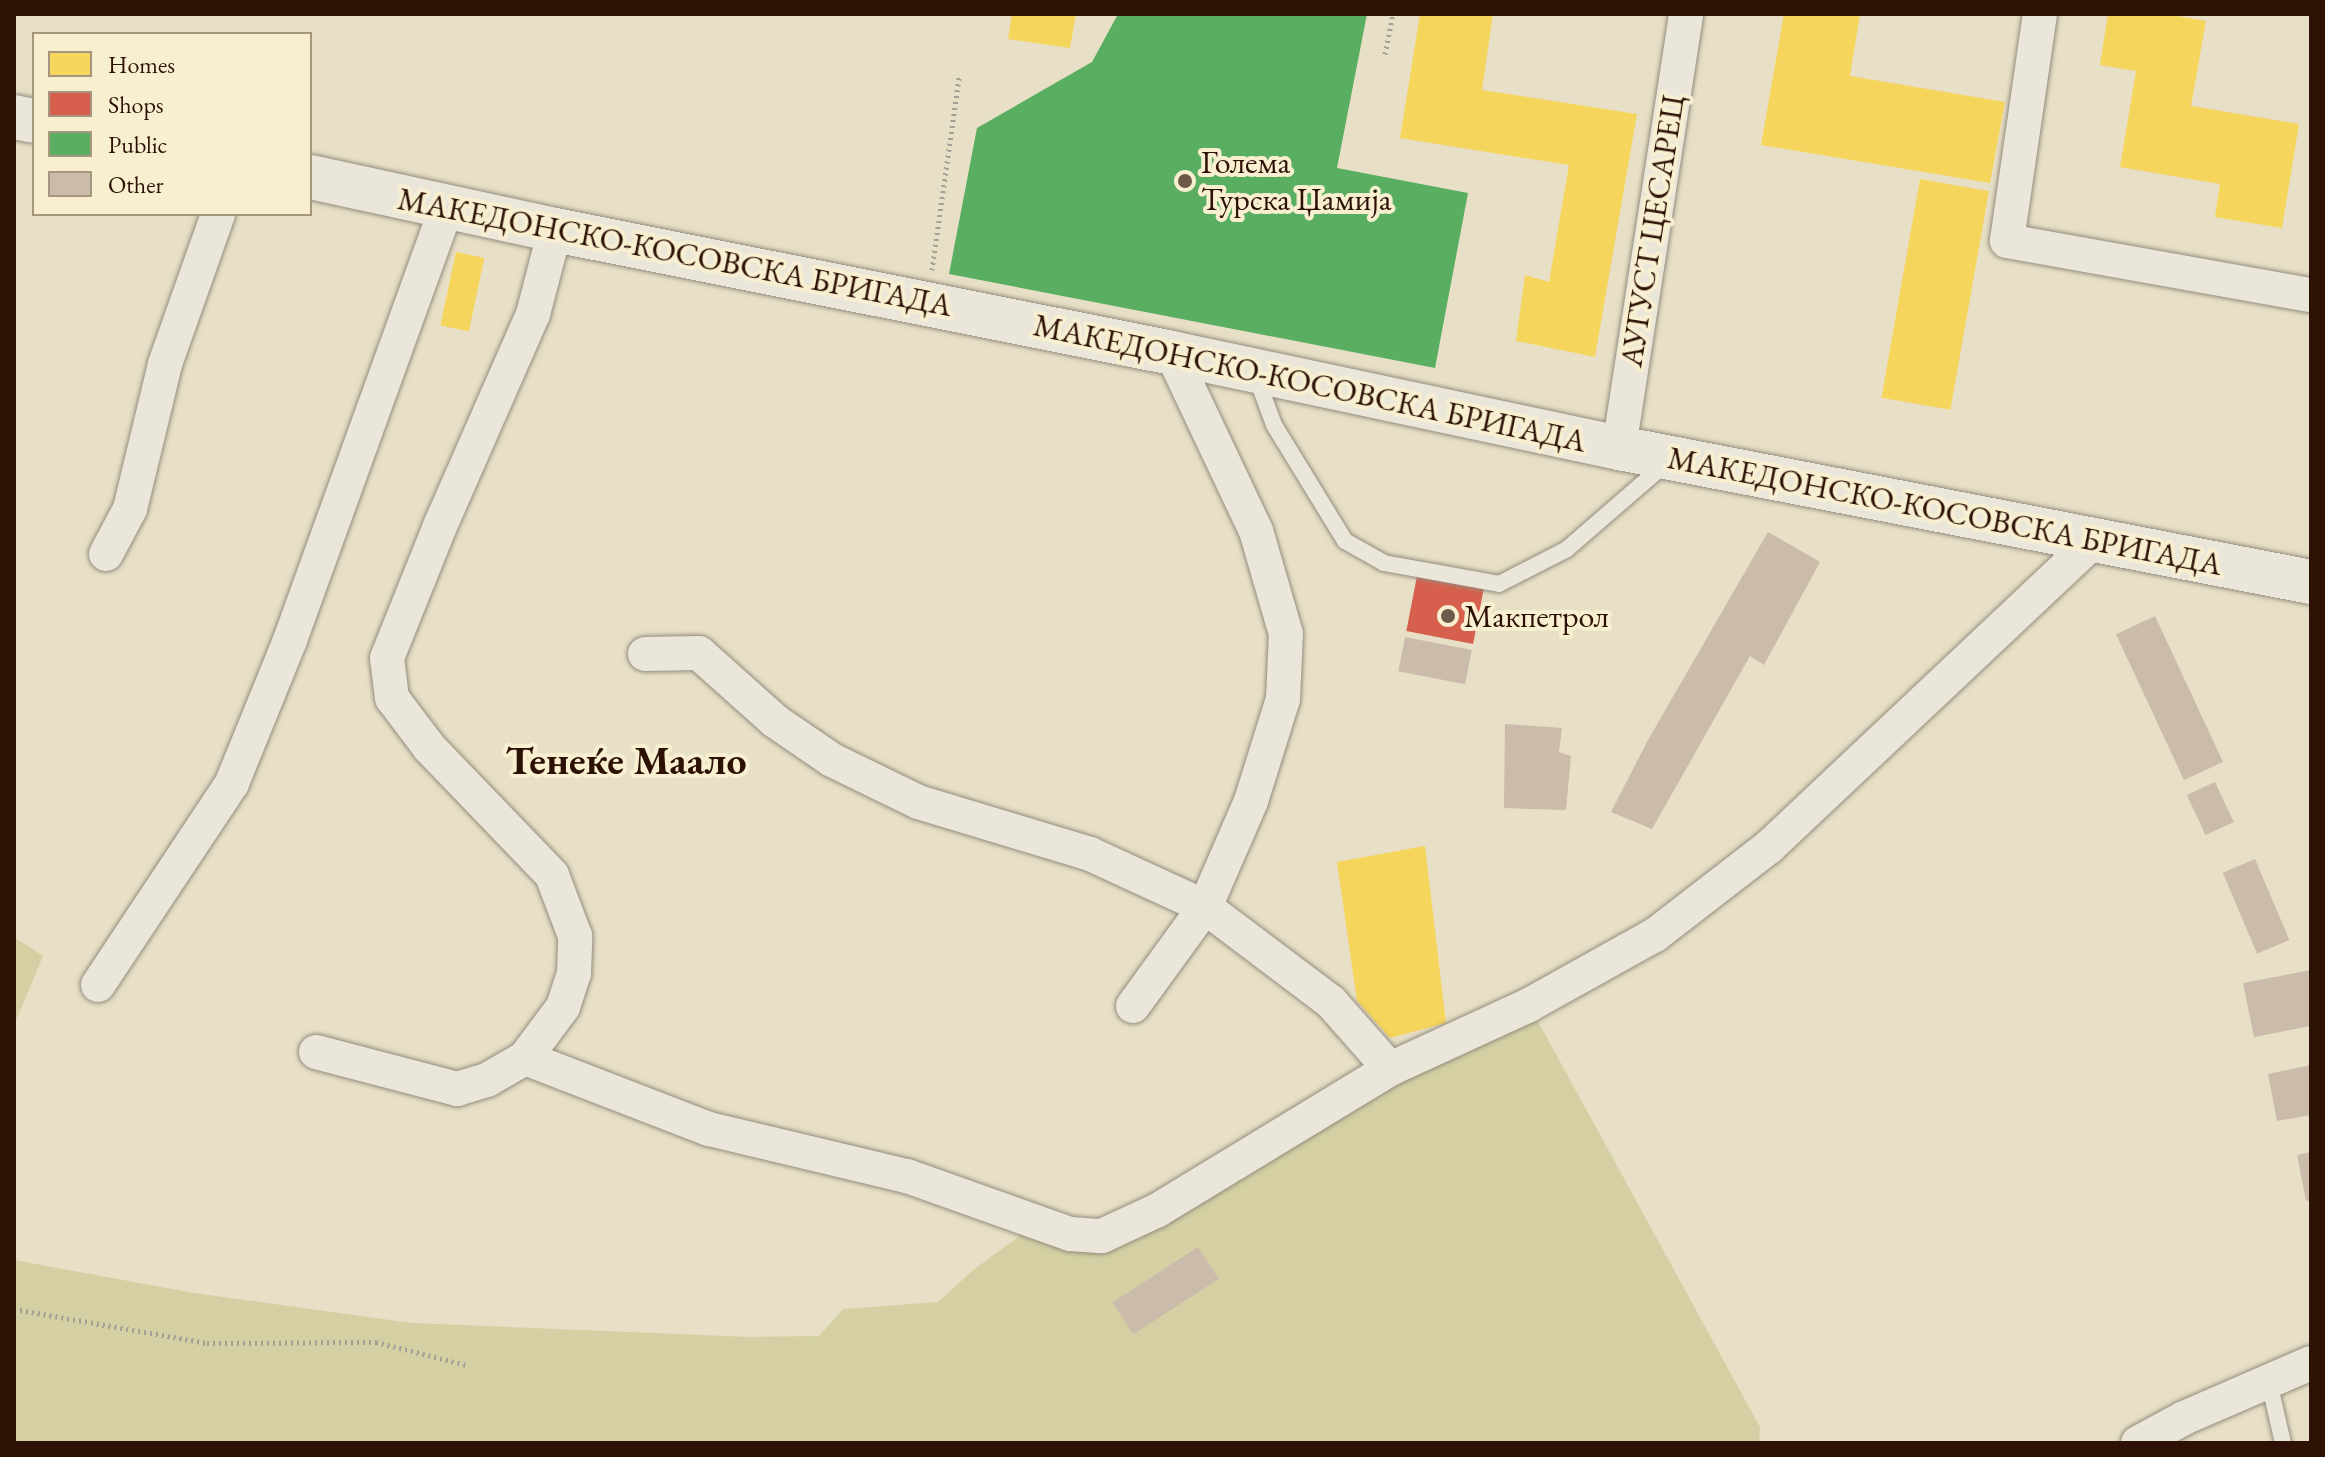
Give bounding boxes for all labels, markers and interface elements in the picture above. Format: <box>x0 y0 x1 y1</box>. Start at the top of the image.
legend <box>32 32 312 216</box>
text: Homes <box>108 49 175 80</box>
text: Shops <box>108 89 164 120</box>
street label: АУГУСТ ЦЕСАРЕЦ <box>1612 92 1692 370</box>
text: Public <box>108 129 167 160</box>
place label: Голема Турска Џамија <box>1201 144 1391 219</box>
text: Other <box>108 169 164 200</box>
marker: Голема Турска Џамија <box>1176 172 1194 190</box>
street label: МАКЕДОНСКО-КОСОВСКА БРИГАДА <box>395 179 955 325</box>
street label: МАКЕДОНСКО-КОСОВСКА БРИГАДА <box>1030 306 1590 460</box>
street label: МАКЕДОНСКО-КОСОВСКА БРИГАДА <box>1665 438 2225 584</box>
place label: Макпетрол <box>1464 597 1609 635</box>
marker: Макпетрол <box>1439 607 1457 625</box>
district label: Тенеќе Маало <box>505 736 747 784</box>

